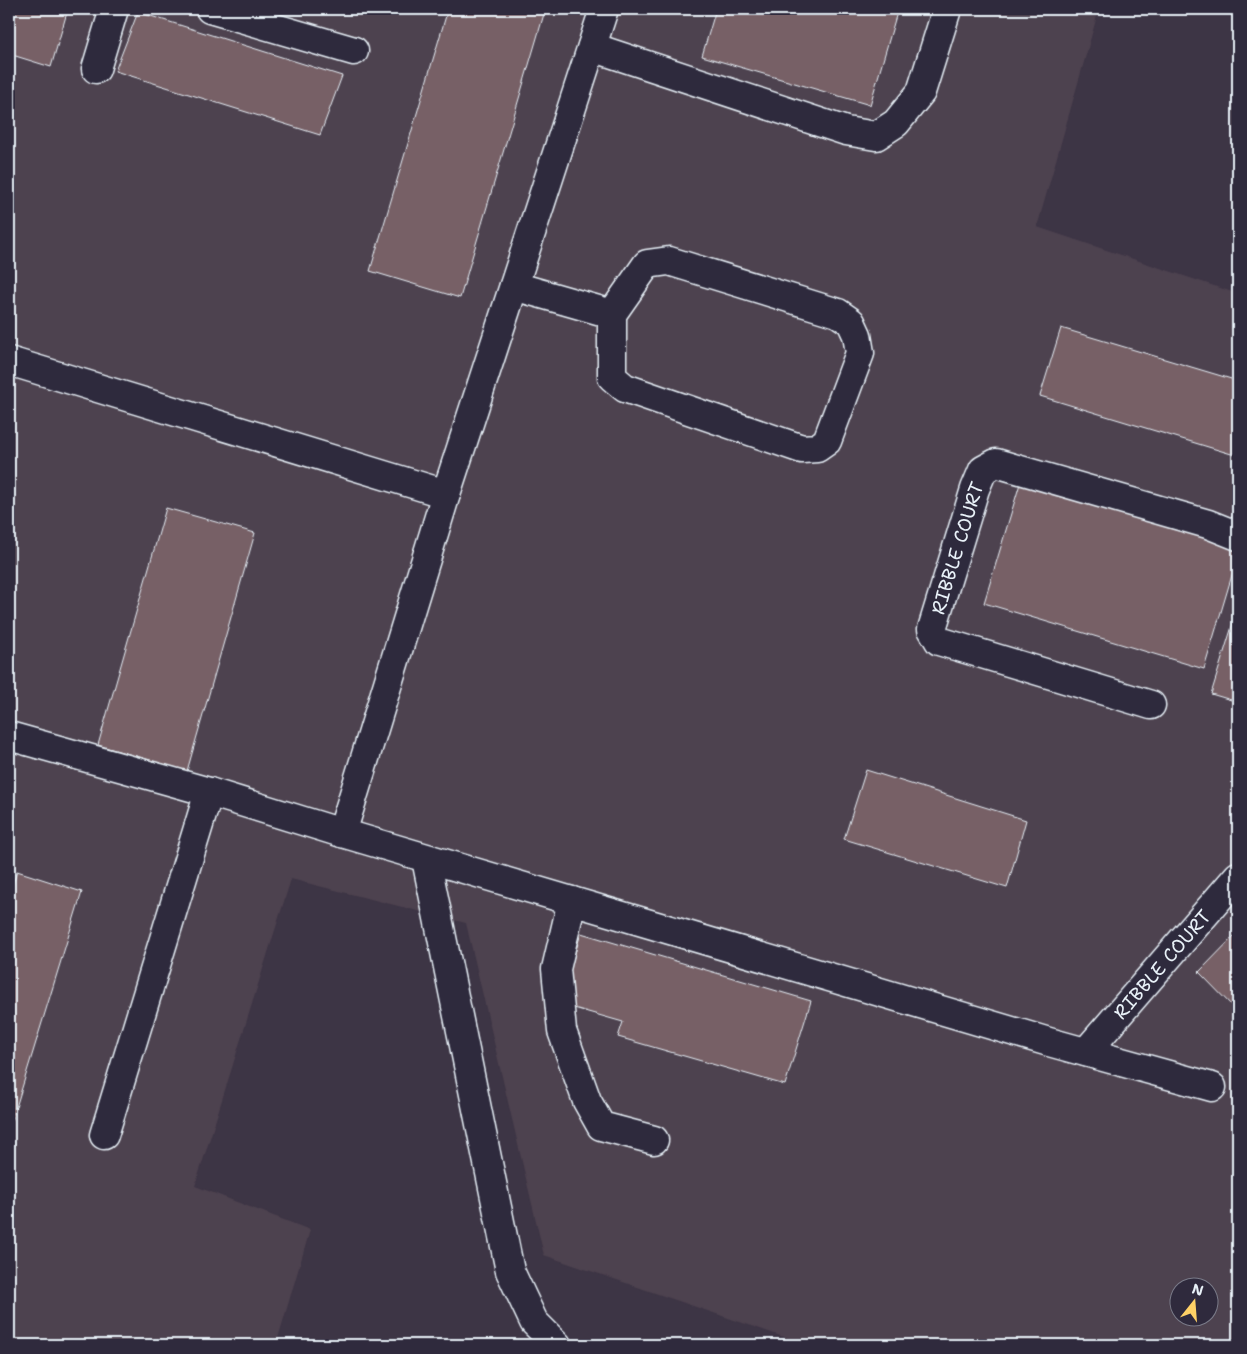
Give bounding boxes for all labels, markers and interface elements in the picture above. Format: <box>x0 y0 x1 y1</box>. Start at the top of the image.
street label: RIBBLE COURT <box>925 478 990 617</box>
street label: RIBBLE COURT <box>1108 904 1217 1025</box>
north arrow <box>1170 1276 1220 1326</box>
text: N <box>1190 1279 1206 1300</box>

